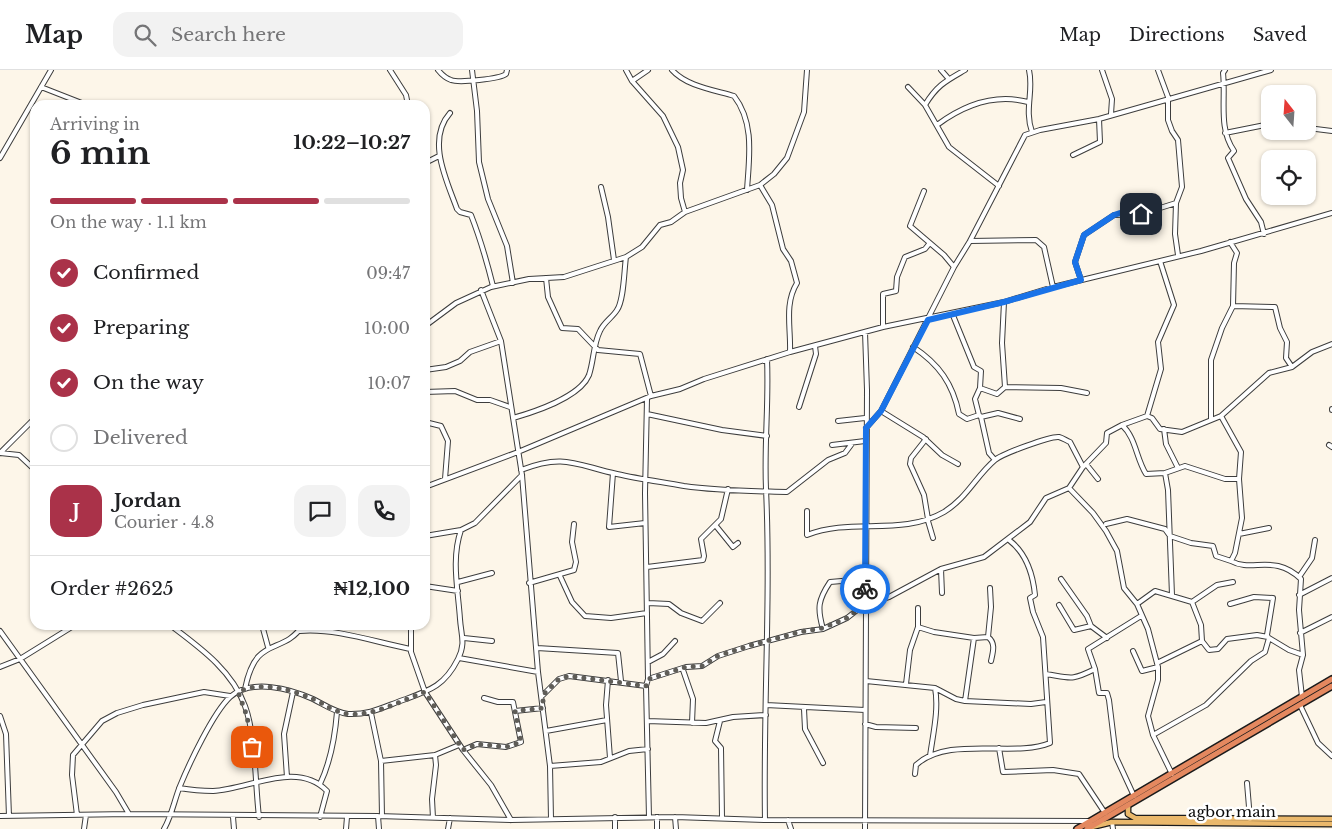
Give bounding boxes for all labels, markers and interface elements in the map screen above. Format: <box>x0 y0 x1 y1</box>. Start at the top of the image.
search box <box>113 12 463 57</box>
text: Map <box>25 20 83 49</box>
icon: search <box>131 21 159 49</box>
text: Search here <box>171 23 286 46</box>
text: Map <box>1059 24 1101 46</box>
text: Directions <box>1129 24 1225 46</box>
text: Saved <box>1253 24 1307 46</box>
north arrow <box>1261 85 1316 140</box>
map controls <box>1261 85 1316 205</box>
text: Arriving in <box>50 114 140 134</box>
text: 10:22–10:27 <box>293 131 410 154</box>
text: 6 min <box>50 133 150 173</box>
button: locate <box>1261 150 1316 205</box>
pin <box>1120 193 1162 235</box>
icon: home <box>1127 200 1155 228</box>
text: On the way · 1.1 km <box>50 212 207 232</box>
icon: check <box>50 259 78 287</box>
text: Confirmed <box>93 261 199 284</box>
text: 09:47 <box>366 263 410 283</box>
icon: check <box>50 314 78 342</box>
text: Preparing <box>93 316 189 339</box>
text: 10:00 <box>364 318 410 338</box>
icon: check <box>50 369 78 397</box>
text: On the way <box>93 371 204 394</box>
text: 10:07 <box>367 373 410 393</box>
text: Delivered <box>93 426 188 449</box>
button: chat <box>294 485 346 537</box>
button: phone <box>358 485 410 537</box>
text: Jordan <box>114 489 181 512</box>
text: J <box>72 499 80 522</box>
text: Courier · 4.8 <box>114 512 215 532</box>
courier <box>840 564 890 614</box>
icon: bike <box>851 575 879 603</box>
text: Order #2625 <box>50 577 174 600</box>
text: ₦12,100 <box>334 577 410 600</box>
pin <box>231 726 273 768</box>
icon: bag <box>238 733 266 761</box>
street label: agbor main <box>1188 802 1276 821</box>

